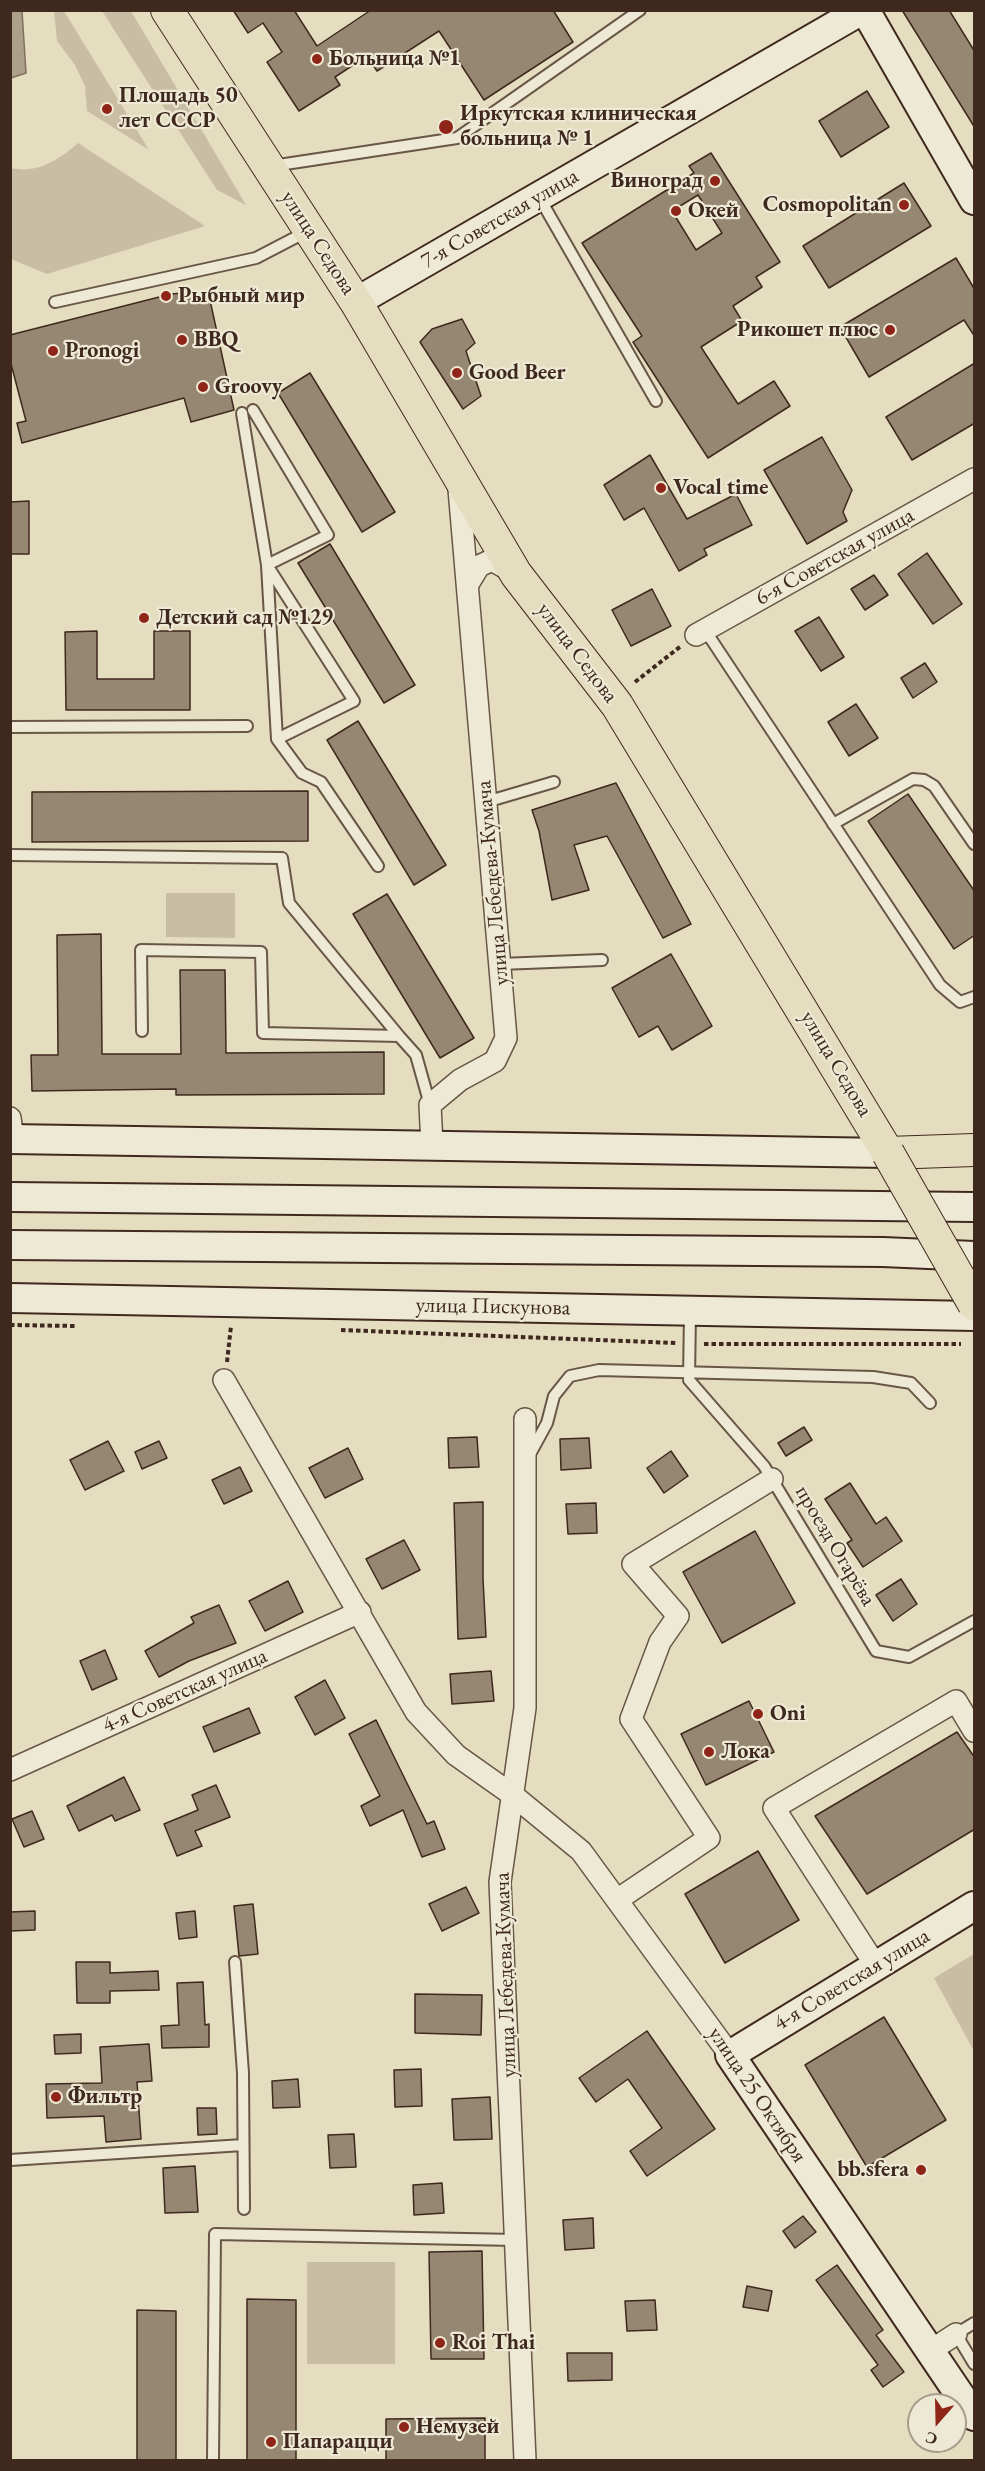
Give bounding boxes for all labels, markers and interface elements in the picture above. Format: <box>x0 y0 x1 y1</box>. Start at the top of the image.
place label: Больница №1 <box>329 46 460 72</box>
marker: Больница №1 <box>310 52 324 66</box>
place label: Площадь 50 лет СССР <box>119 83 238 134</box>
place label: Иркутская клиническая больница № 1 <box>460 101 697 152</box>
marker: Площадь 50 лет СССР <box>100 102 114 116</box>
marker: Иркутская клиническая больница № 1 <box>437 118 455 136</box>
street label: 7-я Советская улица <box>417 163 583 275</box>
place label: Виноград <box>611 168 703 194</box>
marker: Виноград <box>708 174 722 188</box>
street label: улица Седова <box>275 186 361 300</box>
place label: Cosmopolitan <box>763 192 892 218</box>
place label: Окей <box>688 198 739 224</box>
marker: Cosmopolitan <box>897 198 911 212</box>
marker: Окей <box>669 204 683 218</box>
place label: Рыбный мир <box>178 283 305 309</box>
marker: Рыбный мир <box>159 289 173 303</box>
place label: Рикошет плюс <box>737 317 878 343</box>
marker: Рикошет плюс <box>883 323 897 337</box>
place label: BBQ <box>194 327 238 353</box>
marker: BBQ <box>175 333 189 347</box>
place label: Pronogi <box>65 338 139 364</box>
marker: Pronogi <box>46 344 60 358</box>
place label: Good Beer <box>469 360 566 386</box>
marker: Good Beer <box>450 366 464 380</box>
place label: Groovy <box>215 374 282 400</box>
marker: Groovy <box>196 380 210 394</box>
place label: Vocal time <box>673 475 769 501</box>
marker: Vocal time <box>654 481 668 495</box>
street label: 6-я Советская улица <box>751 502 919 612</box>
street label: улица Седова <box>531 598 623 708</box>
place label: Детский сад №129 <box>156 605 333 631</box>
marker: Детский сад №129 <box>137 611 151 625</box>
street label: улица Лебедева-Кумача <box>471 779 515 987</box>
street label: улица Седова <box>794 1006 878 1122</box>
street label: улица Пискунова <box>415 1292 571 1322</box>
street label: проезд Огарёва <box>789 1481 881 1611</box>
street label: 4-я Советская улица <box>99 1643 271 1739</box>
place label: Oni <box>770 1701 806 1727</box>
marker: Oni <box>751 1707 765 1721</box>
place label: Лока <box>721 1739 770 1765</box>
marker: Лока <box>702 1745 716 1759</box>
street label: улица Лебедева-Кумача <box>489 1872 523 2078</box>
street label: 4-я Советская улица <box>769 1923 935 2037</box>
street label: улица 25 Октября <box>702 2022 812 2168</box>
place label: Фильтр <box>68 2084 142 2110</box>
marker: Фильтр <box>49 2090 63 2104</box>
place label: bb.sfera <box>837 2157 909 2183</box>
marker: bb.sfera <box>914 2163 928 2177</box>
place label: Roi Thai <box>452 2330 535 2356</box>
marker: Roi Thai <box>433 2336 447 2350</box>
north arrow <box>907 2393 967 2453</box>
place label: Немузей <box>416 2414 499 2440</box>
marker: Немузей <box>397 2420 411 2434</box>
text: С <box>922 2427 940 2450</box>
place label: Папарацци <box>283 2429 392 2455</box>
marker: Папарацци <box>264 2435 278 2449</box>

